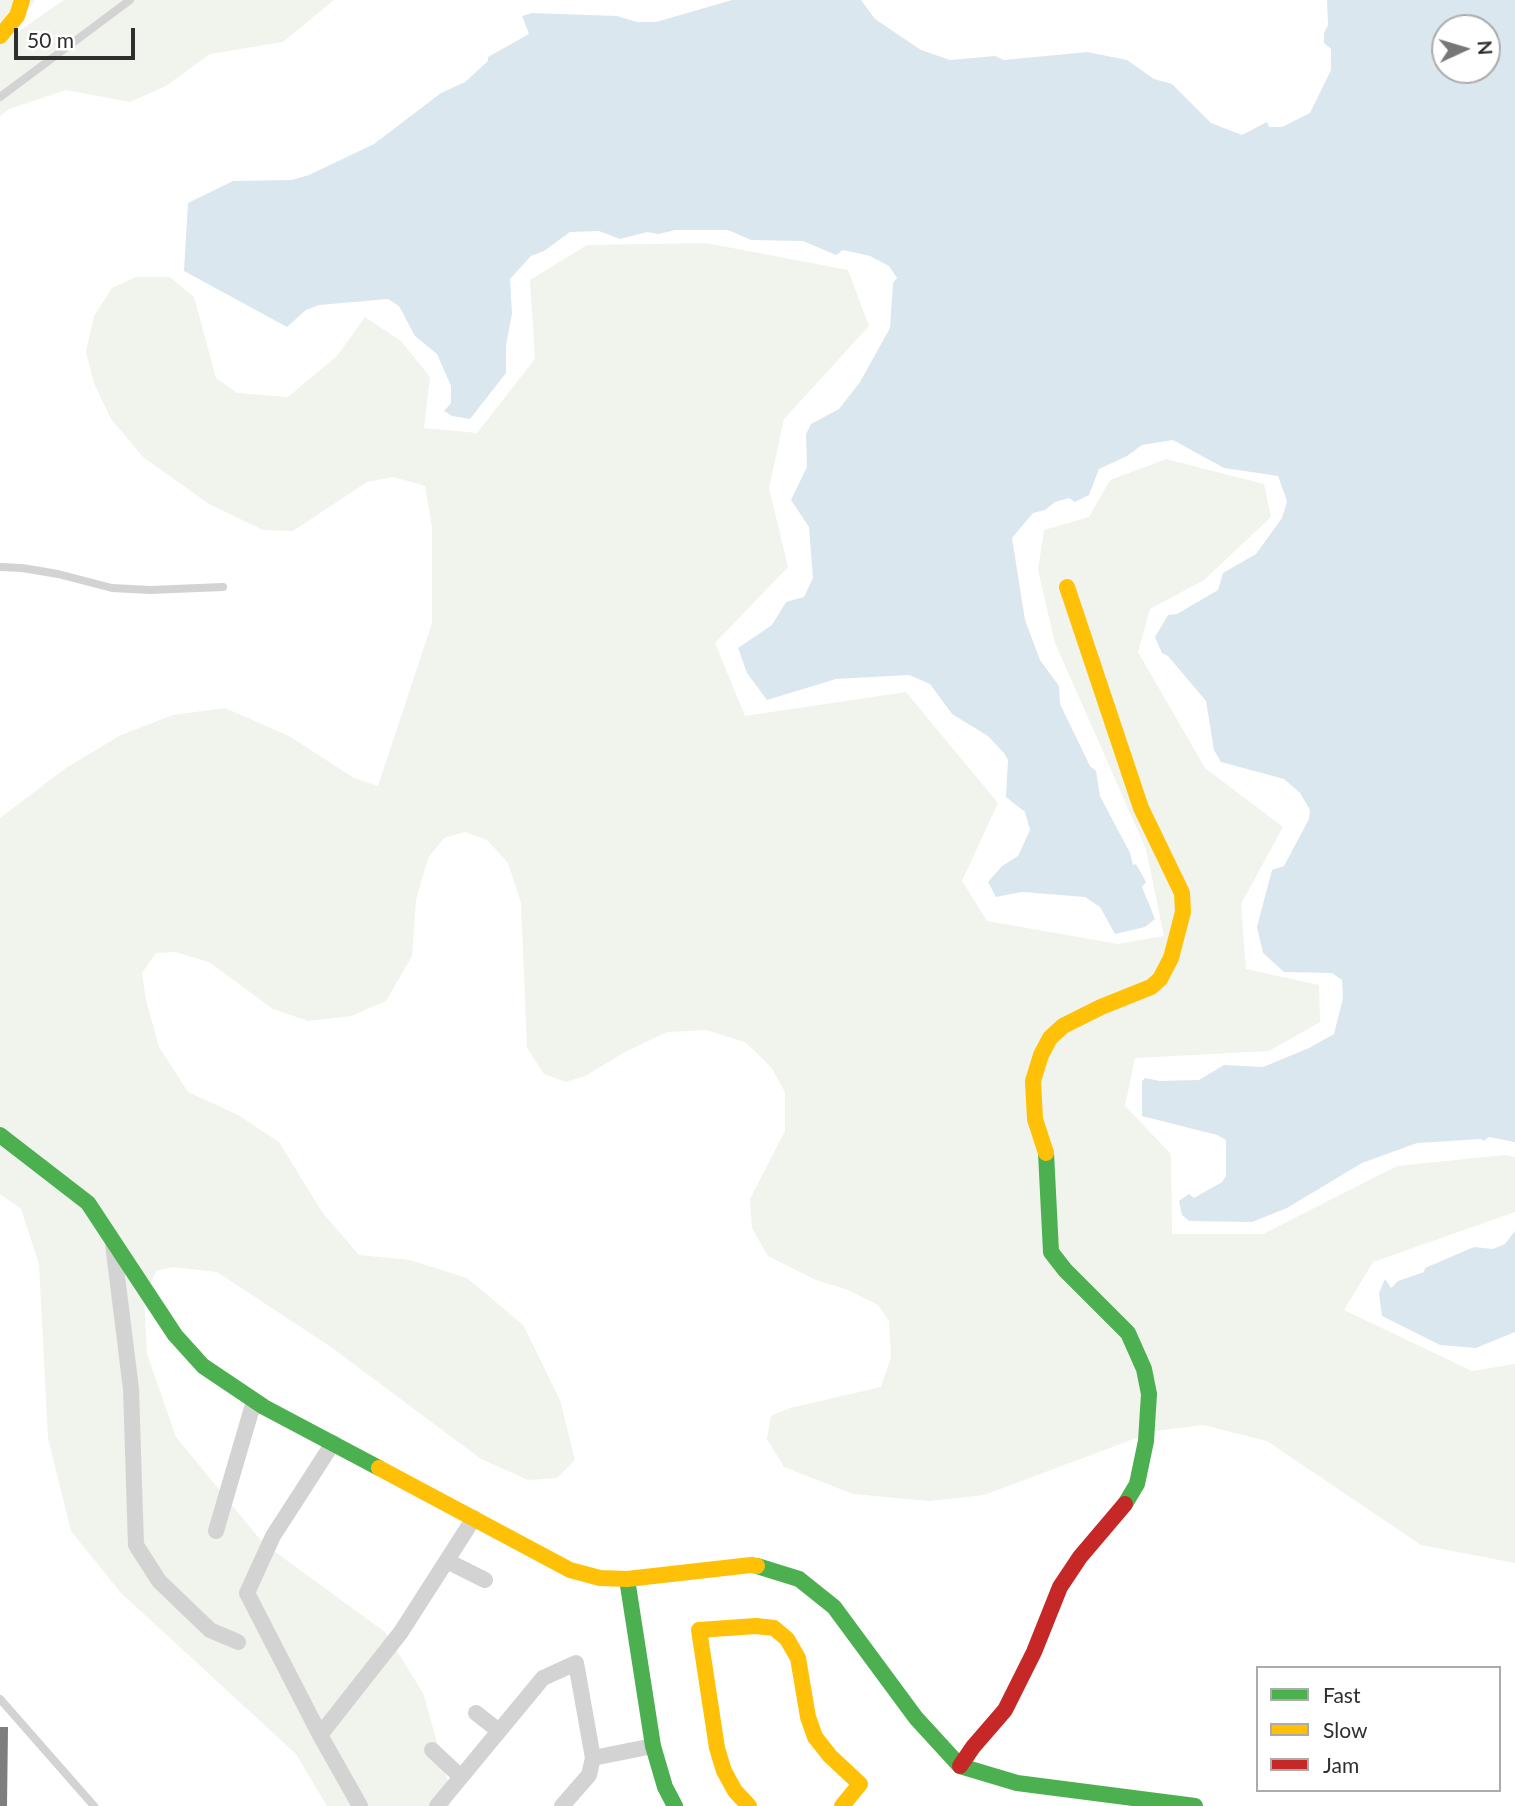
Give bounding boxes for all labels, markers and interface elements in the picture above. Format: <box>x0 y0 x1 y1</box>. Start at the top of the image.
scale bar <box>18 14 138 58</box>
north arrow <box>1431 14 1501 84</box>
text: 50 m <box>27 27 74 52</box>
text: N <box>1473 40 1497 56</box>
legend <box>1256 1666 1501 1792</box>
text: Fast <box>1323 1682 1360 1707</box>
text: Slow <box>1323 1717 1367 1742</box>
text: Jam <box>1323 1752 1359 1777</box>

